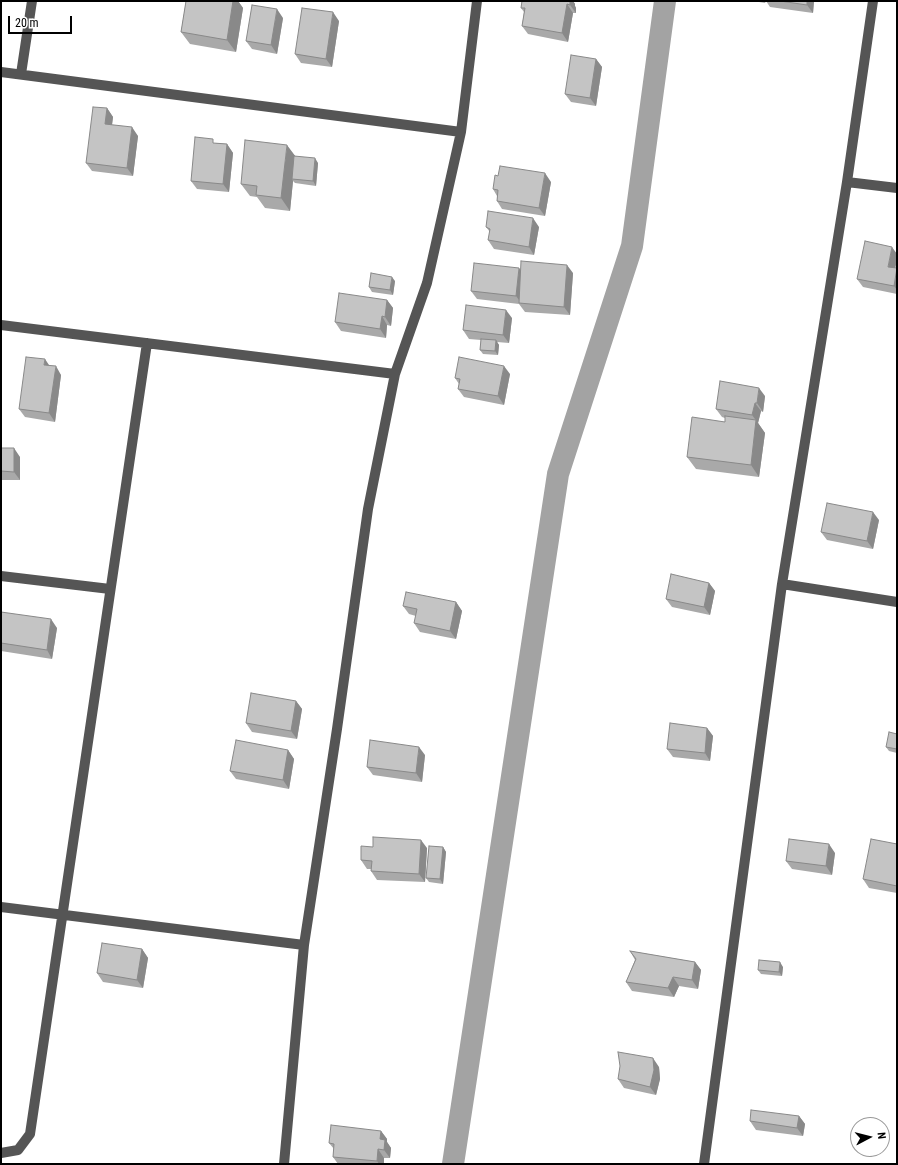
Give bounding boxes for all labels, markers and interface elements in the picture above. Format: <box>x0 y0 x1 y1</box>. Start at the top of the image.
scale bar <box>10 8 74 34</box>
text: 20 m <box>15 16 39 30</box>
north arrow <box>850 1117 890 1157</box>
text: N <box>875 1131 888 1140</box>

